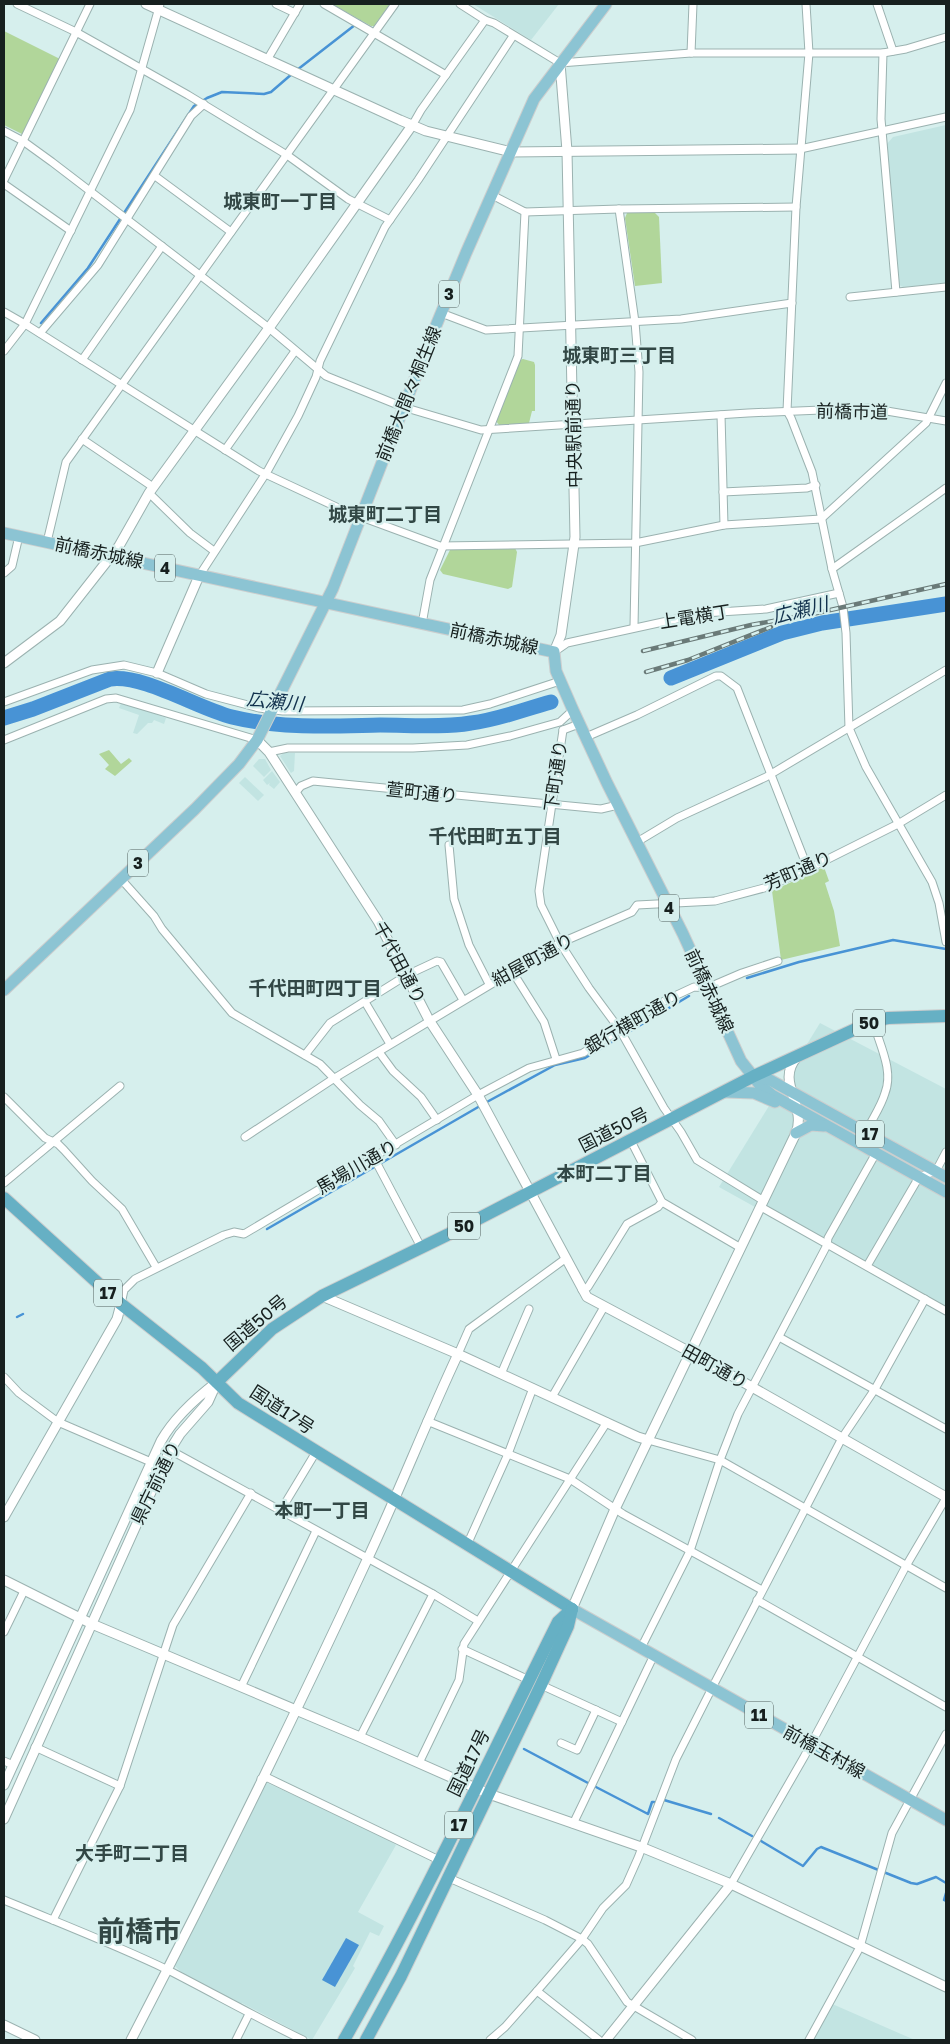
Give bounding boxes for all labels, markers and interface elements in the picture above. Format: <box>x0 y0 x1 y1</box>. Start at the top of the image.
district label: 城東町一丁目 <box>223 189 337 212</box>
road number: 3 <box>439 280 459 308</box>
street label: 前橋大間々桐生線 <box>371 323 445 465</box>
district label: 城東町三丁目 <box>562 343 676 366</box>
street label: 中央駅前通り <box>561 380 585 488</box>
street label: 前橋市道 <box>816 399 888 423</box>
district label: 城東町二丁目 <box>328 502 442 525</box>
street label: 前橋赤城線 <box>53 532 146 572</box>
road number: 4 <box>155 554 175 582</box>
water label: 広瀬川 <box>769 591 832 628</box>
street label: 上電横丁 <box>658 600 732 633</box>
street label: 前橋赤城線 <box>448 618 541 658</box>
water label: 広瀬川 <box>245 686 307 715</box>
street label: 下町通り <box>539 739 571 813</box>
street label: 萱町通り <box>385 777 459 807</box>
district label: 千代田町五丁目 <box>428 824 562 847</box>
street label: 芳町通り <box>760 845 835 895</box>
road number: 3 <box>128 850 148 876</box>
road number: 4 <box>659 894 679 921</box>
street label: 千代田通り <box>369 918 431 1007</box>
street label: 紺屋町通り <box>488 928 577 991</box>
street label: 前橋赤城線 <box>681 945 739 1036</box>
district label: 千代田町四丁目 <box>248 976 382 999</box>
street label: 銀行横町通り <box>580 985 685 1058</box>
road number: 50 <box>853 1010 885 1036</box>
street label: 国道50号 <box>575 1102 652 1156</box>
road number: 17 <box>856 1120 884 1148</box>
street label: 馬場川通り <box>312 1134 401 1198</box>
district label: 本町二丁目 <box>556 1161 652 1184</box>
road number: 50 <box>448 1212 480 1240</box>
road number: 17 <box>94 1280 122 1306</box>
street label: 国道50号 <box>219 1290 291 1355</box>
street label: 田町通り <box>679 1339 752 1393</box>
street label: 国道17号 <box>246 1380 319 1438</box>
street label: 県庁前通り <box>125 1437 185 1528</box>
district label: 本町一丁目 <box>274 1498 370 1521</box>
road number: 11 <box>745 1702 773 1728</box>
street label: 前橋玉村線 <box>780 1720 869 1783</box>
street label: 国道17号 <box>442 1725 494 1800</box>
road number: 17 <box>445 1812 473 1838</box>
district label: 大手町二丁目 <box>75 1841 189 1864</box>
district label: 前橋市 <box>97 1914 181 1947</box>

